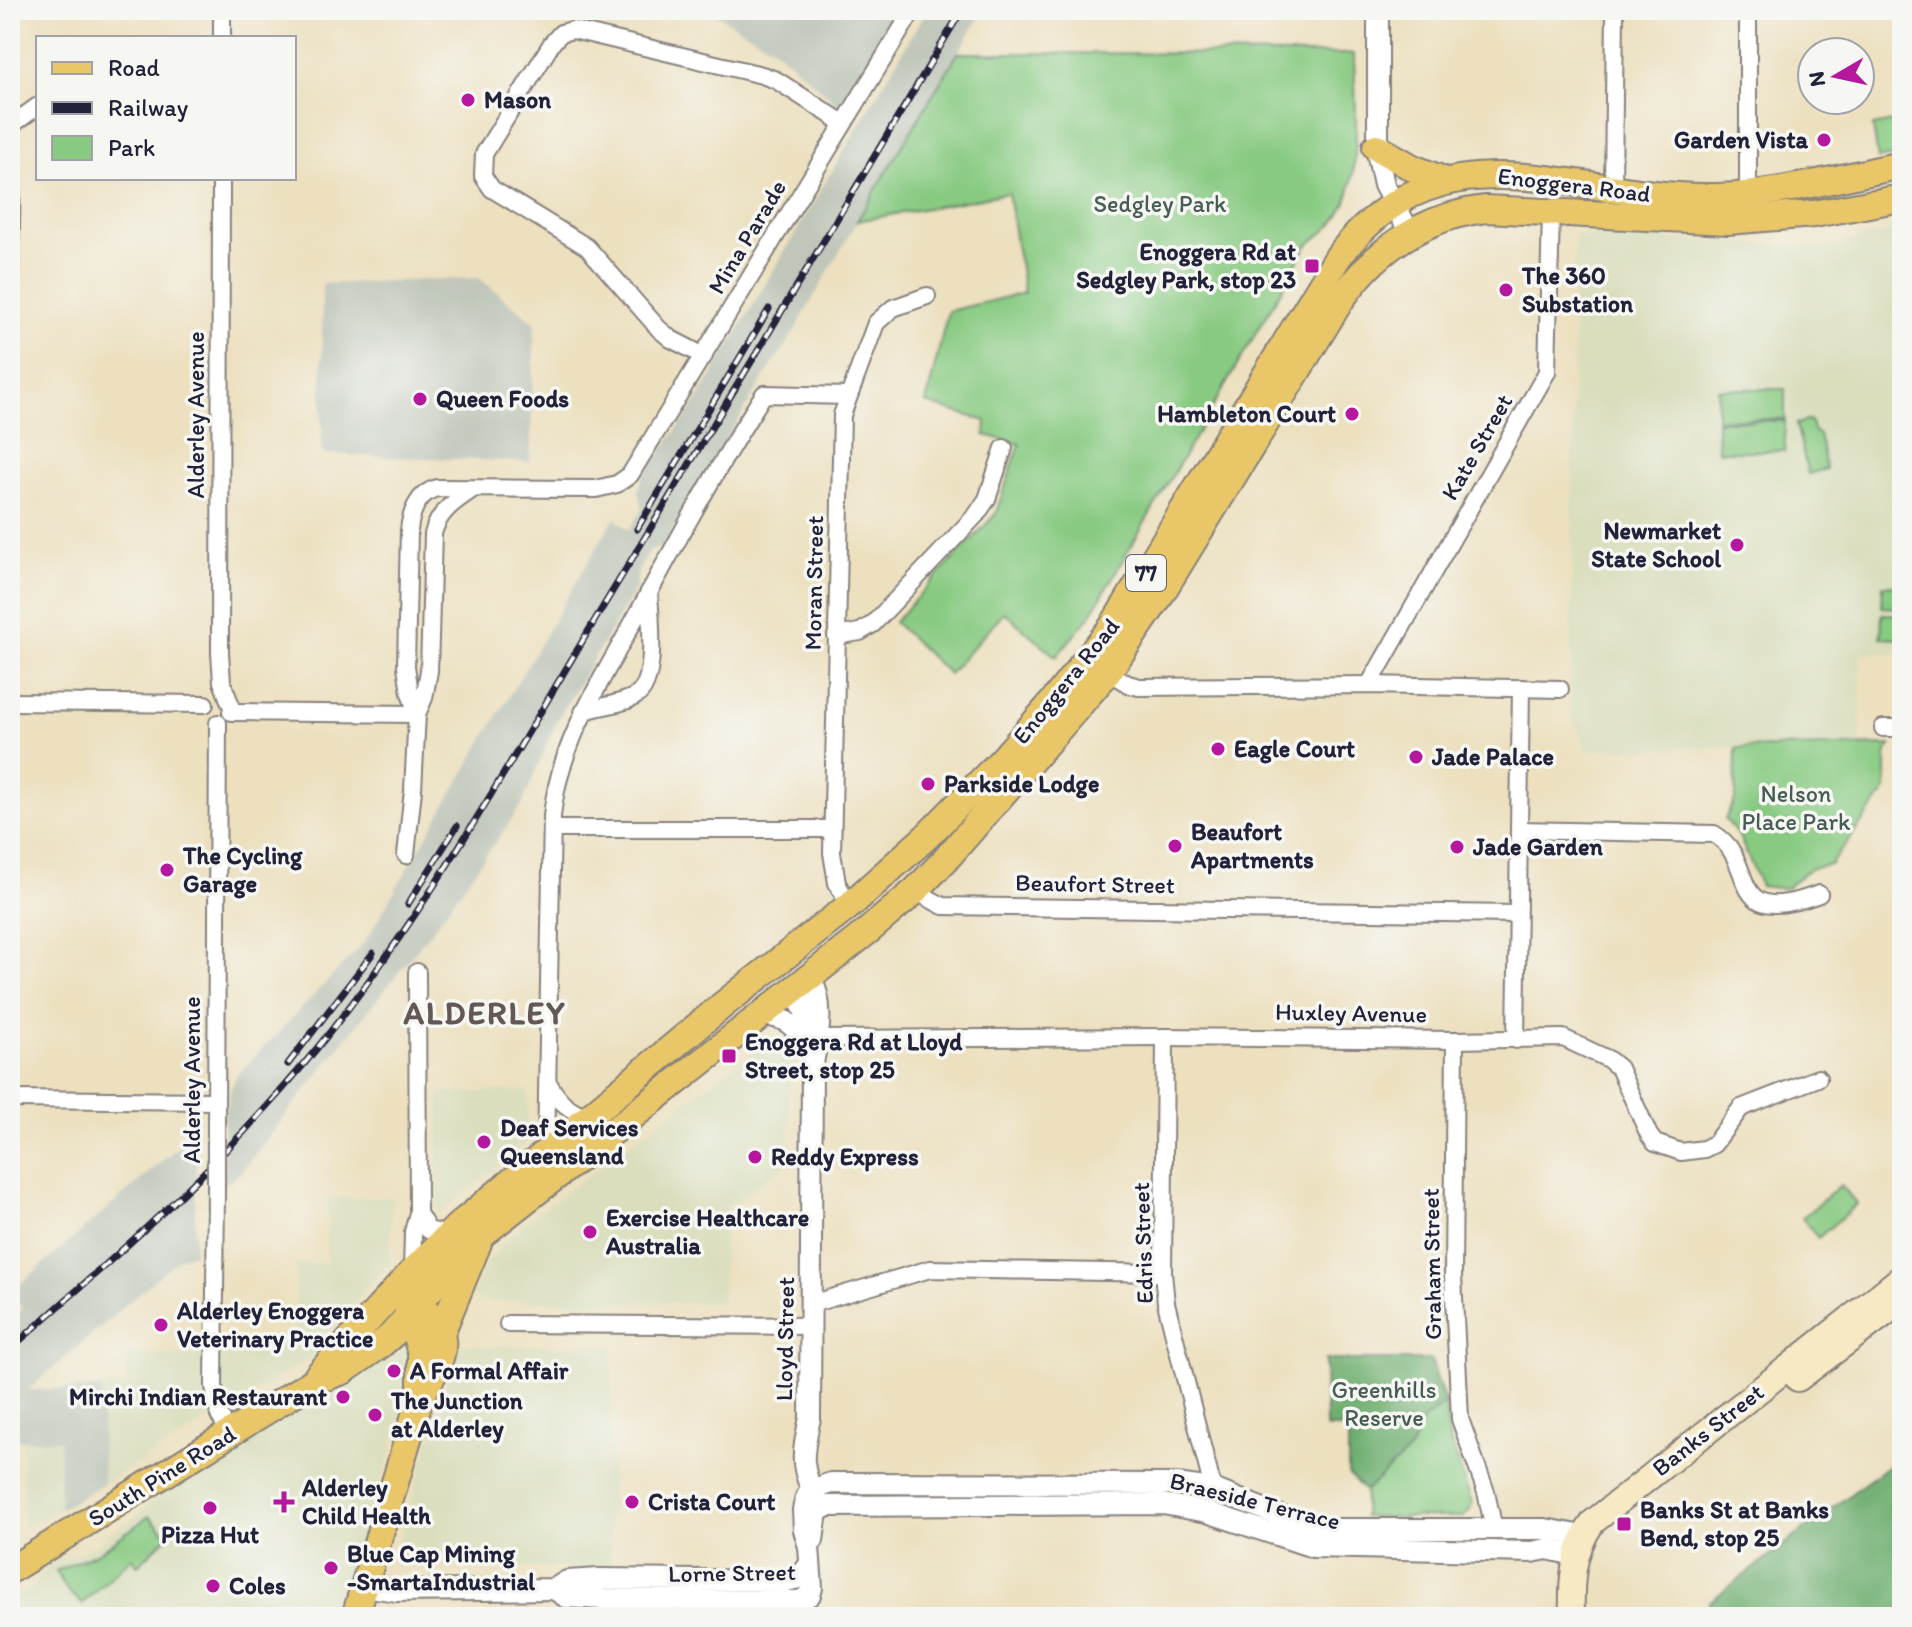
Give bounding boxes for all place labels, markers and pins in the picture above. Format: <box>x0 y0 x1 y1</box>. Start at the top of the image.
place label: Mason <box>484 85 551 114</box>
marker: Mason <box>459 91 477 109</box>
place label: Garden Vista <box>1674 125 1808 154</box>
marker: Garden Vista <box>1815 131 1833 149</box>
place label: Enoggera Rd at Sedgley Park, stop 23 <box>1076 237 1296 295</box>
marker: Enoggera Rd at Sedgley Park, stop 23 <box>1303 257 1321 275</box>
place label: The 360 Substation <box>1521 261 1633 318</box>
marker: The 360 Substation <box>1497 281 1515 299</box>
place label: Queen Foods <box>436 384 569 413</box>
marker: Queen Foods <box>411 390 429 408</box>
place label: Hambleton Court <box>1157 399 1336 428</box>
marker: Hambleton Court <box>1343 405 1361 423</box>
place label: Newmarket State School <box>1591 516 1721 573</box>
marker: Newmarket State School <box>1728 536 1746 554</box>
place label: Eagle Court <box>1234 734 1355 764</box>
marker: Eagle Court <box>1209 740 1227 758</box>
place label: Jade Palace <box>1431 742 1554 771</box>
marker: Jade Palace <box>1407 748 1425 766</box>
place label: Parkside Lodge <box>944 769 1099 799</box>
marker: Parkside Lodge <box>919 775 937 793</box>
place label: Beaufort Apartments <box>1190 817 1314 875</box>
place label: Jade Garden <box>1472 832 1603 861</box>
marker: Beaufort Apartments <box>1166 837 1184 855</box>
marker: Jade Garden <box>1448 838 1466 856</box>
place label: The Cycling Garage <box>182 841 303 899</box>
marker: The Cycling Garage <box>158 861 176 879</box>
place label: Enoggera Rd at Lloyd Street, stop 25 <box>745 1027 963 1085</box>
marker: Enoggera Rd at Lloyd Street, stop 25 <box>720 1047 738 1065</box>
place label: Deaf Services Queensland <box>500 1113 639 1170</box>
marker: Deaf Services Queensland <box>475 1133 493 1151</box>
place label: Reddy Express <box>771 1142 919 1172</box>
marker: Reddy Express <box>746 1148 764 1166</box>
place label: Exercise Healthcare Australia <box>605 1203 809 1260</box>
marker: Exercise Healthcare Australia <box>581 1223 599 1241</box>
place label: Alderley Enoggera Veterinary Practice <box>176 1296 374 1354</box>
marker: Alderley Enoggera Veterinary Practice <box>152 1316 170 1334</box>
place label: A Formal Affair <box>409 1356 569 1385</box>
marker: A Formal Affair <box>385 1362 403 1380</box>
place label: Mirchi Indian Restaurant <box>69 1382 327 1411</box>
place label: The Junction at Alderley <box>390 1386 523 1444</box>
marker: Mirchi Indian Restaurant <box>334 1388 352 1406</box>
marker: The Junction at Alderley <box>366 1406 384 1424</box>
place label: Alderley Child Health <box>301 1473 431 1530</box>
place label: Crista Court <box>648 1487 775 1516</box>
marker: Alderley Child Health <box>273 1491 295 1513</box>
marker: Crista Court <box>623 1493 641 1511</box>
place label: Banks St at Banks Bend, stop 25 <box>1640 1495 1829 1553</box>
marker: Pizza Hut <box>201 1499 219 1517</box>
marker: Banks St at Banks Bend, stop 25 <box>1615 1515 1633 1533</box>
place label: Pizza Hut <box>161 1520 259 1549</box>
place label: Blue Cap Mining -SmartaIndustrial <box>347 1539 535 1596</box>
marker: Blue Cap Mining -SmartaIndustrial <box>322 1559 340 1577</box>
place label: Coles <box>229 1571 286 1600</box>
marker: Coles <box>204 1577 222 1595</box>

